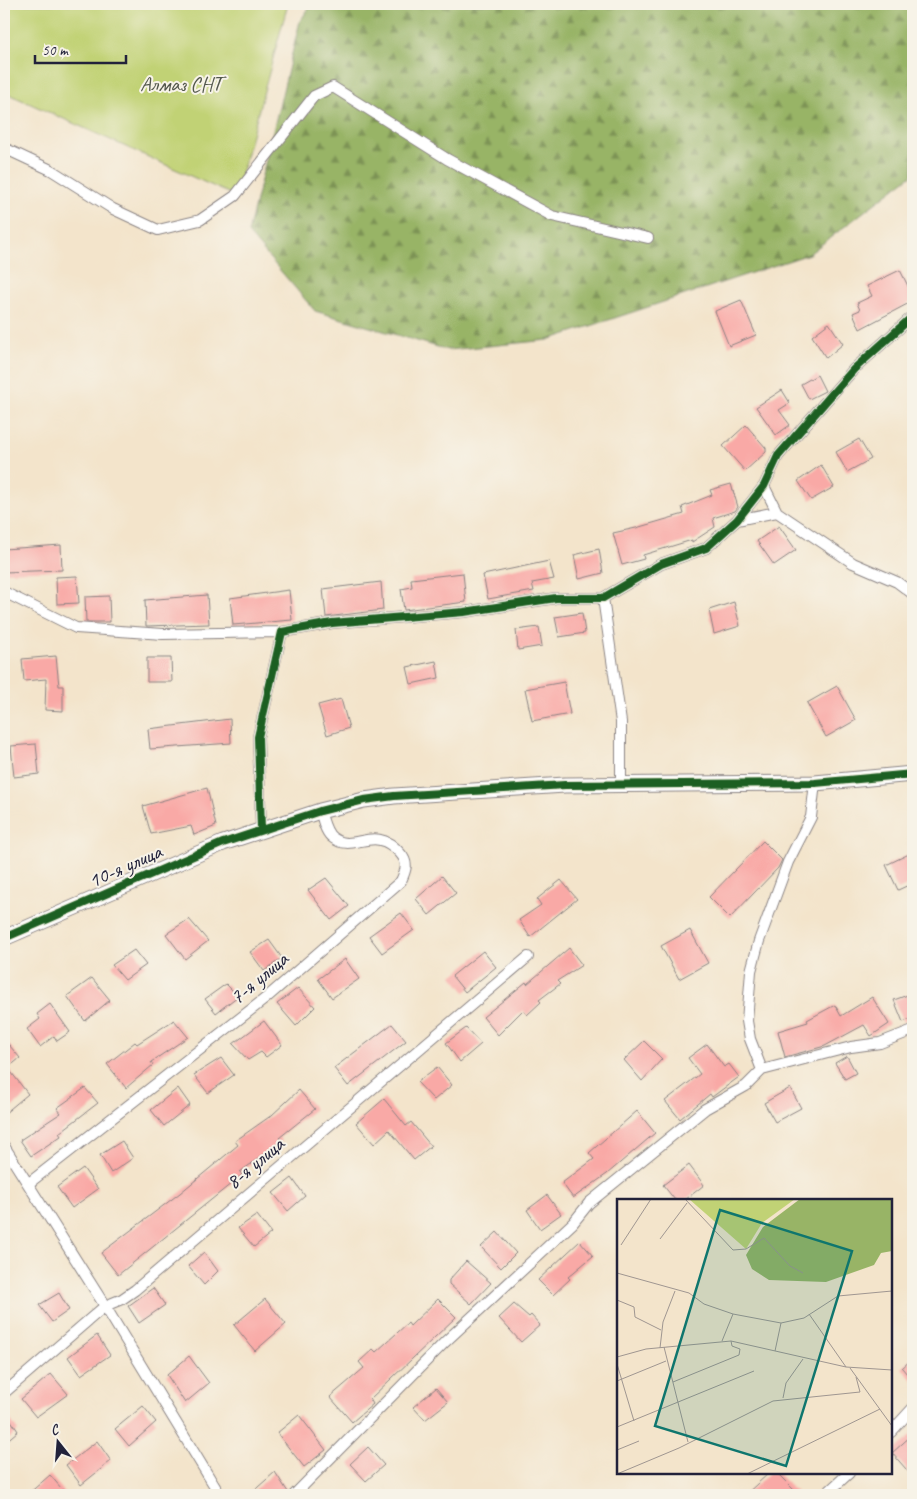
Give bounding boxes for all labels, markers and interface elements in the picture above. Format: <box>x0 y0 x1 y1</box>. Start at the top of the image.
scale bar <box>35 32 126 64</box>
text: 50 m <box>42 41 69 60</box>
park label: Алмаз СНТ <box>140 71 227 97</box>
street label: 10-я улица <box>84 838 167 894</box>
street label: 7-я улица <box>225 945 295 1010</box>
street label: 8-я улица <box>221 1130 291 1195</box>
inset map <box>617 1199 892 1474</box>
north arrow <box>32 1416 82 1466</box>
text: С <box>49 1420 62 1439</box>

